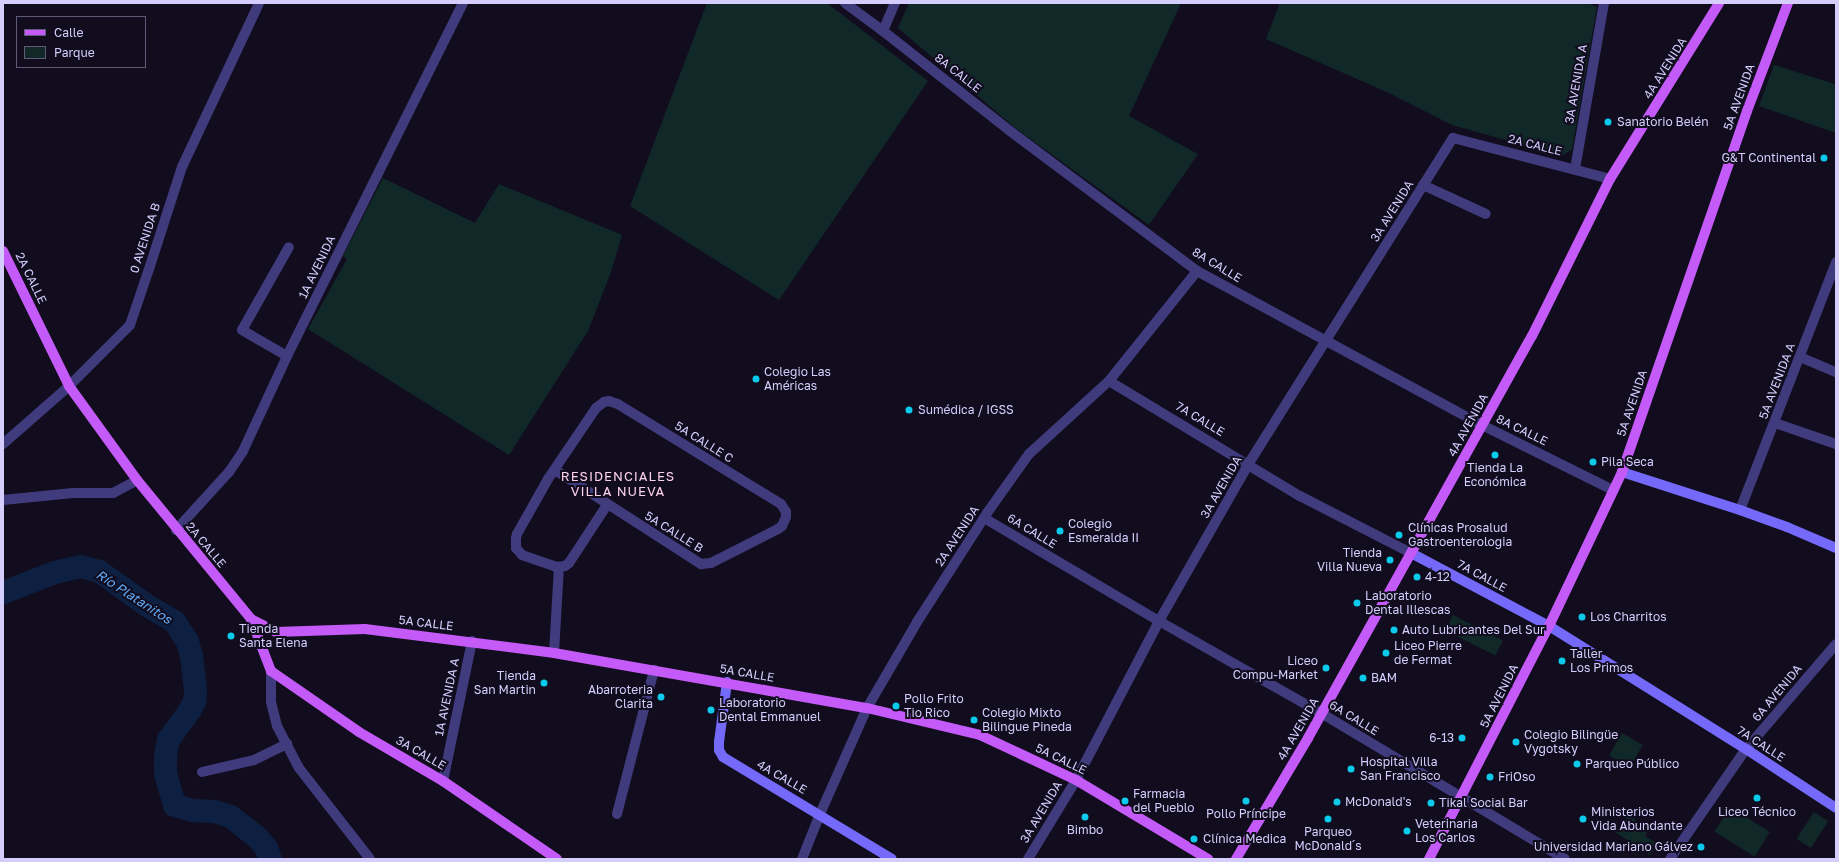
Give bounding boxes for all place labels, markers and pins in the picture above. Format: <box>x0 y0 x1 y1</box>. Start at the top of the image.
place label: Sanatorio Belén <box>1617 115 1709 129</box>
marker: Sanatorio Belén <box>1602 116 1614 128</box>
place label: G&T Continental <box>1721 151 1816 165</box>
marker: G&T Continental <box>1819 153 1829 163</box>
place label: Colegio Las Américas <box>764 365 831 393</box>
marker: Colegio Las Américas <box>751 374 761 384</box>
place label: Sumédica / IGSS <box>918 403 1014 417</box>
marker: Sumédica / IGSS <box>903 404 915 416</box>
marker: Tienda La Económica <box>1490 450 1500 460</box>
place label: Pila Seca <box>1601 455 1654 469</box>
marker: Pila Seca <box>1588 457 1598 467</box>
place label: Tienda La Económica <box>1464 461 1526 489</box>
place label: Colegio Esmeralda II <box>1068 517 1139 545</box>
place label: Clínicas Prosalud Gastroenterologia <box>1408 521 1512 549</box>
marker: Colegio Esmeralda II <box>1055 526 1065 536</box>
marker: Clínicas Prosalud Gastroenterologia <box>1393 529 1405 541</box>
place label: Tienda Villa Nueva <box>1317 546 1382 574</box>
marker: Tienda Villa Nueva <box>1385 555 1395 565</box>
place label: 4-12 <box>1425 570 1450 584</box>
marker: 4-12 <box>1412 572 1422 582</box>
place label: Laboratorio Dental Illescas <box>1365 589 1450 617</box>
marker: Laboratorio Dental Illescas <box>1352 598 1362 608</box>
place label: Los Charritos <box>1590 610 1667 624</box>
marker: Los Charritos <box>1577 612 1587 622</box>
place label: Tienda Santa Elena <box>239 622 307 650</box>
place label: Auto Lubricantes Del Sur <box>1402 623 1545 637</box>
marker: Auto Lubricantes Del Sur <box>1389 625 1399 635</box>
marker: Tienda Santa Elena <box>226 631 236 641</box>
place label: Liceo Pierre de Fermat <box>1394 639 1462 667</box>
place label: Taller Los Primos <box>1570 647 1633 675</box>
marker: Liceo Pierre de Fermat <box>1381 648 1391 658</box>
place label: Liceo Compu-Market <box>1233 654 1318 682</box>
marker: Taller Los Primos <box>1557 656 1567 666</box>
marker: Liceo Compu-Market <box>1321 663 1331 673</box>
place label: Tienda San Martin <box>474 669 536 697</box>
place label: BAM <box>1371 671 1397 685</box>
marker: BAM <box>1358 673 1368 683</box>
marker: Tienda San Martin <box>539 678 549 688</box>
place label: Abarroteria Clarita <box>588 683 653 711</box>
marker: Abarroteria Clarita <box>656 692 666 702</box>
place label: Pollo Frito Tio Rico <box>904 692 964 720</box>
place label: Laboratorio Dental Emmanuel <box>719 696 821 724</box>
marker: Pollo Frito Tio Rico <box>891 701 901 711</box>
marker: Laboratorio Dental Emmanuel <box>706 705 716 715</box>
place label: Colegio Mixto Bilingue Pineda <box>982 706 1072 734</box>
marker: Colegio Mixto Bilingue Pineda <box>969 715 979 725</box>
place label: Colegio Bilingüe Vygotsky <box>1524 728 1618 756</box>
place label: 6-13 <box>1429 731 1454 745</box>
marker: 6-13 <box>1457 733 1467 743</box>
marker: Colegio Bilingüe Vygotsky <box>1511 737 1521 747</box>
place label: Hospital Villa San Francisco <box>1360 755 1441 783</box>
place label: Parqueo Público <box>1585 757 1679 771</box>
marker: Parqueo Público <box>1572 759 1582 769</box>
marker: Hospital Villa San Francisco <box>1345 763 1357 775</box>
place label: FriOso <box>1498 770 1535 784</box>
marker: FriOso <box>1485 772 1495 782</box>
place label: Farmacia del Pueblo <box>1133 787 1195 815</box>
marker: Liceo Técnico <box>1752 793 1762 803</box>
place label: McDonald's <box>1345 795 1412 809</box>
marker: Farmacia del Pueblo <box>1120 796 1130 806</box>
marker: Pollo Príncipe <box>1241 796 1251 806</box>
place label: Tikal Social Bar <box>1439 796 1528 810</box>
marker: McDonald's <box>1332 797 1342 807</box>
marker: Tikal Social Bar <box>1426 798 1436 808</box>
place label: Ministerios Vida Abundante <box>1591 805 1683 833</box>
place label: Liceo Técnico <box>1718 805 1796 819</box>
place label: Pollo Príncipe <box>1206 807 1286 821</box>
marker: Bimbo <box>1080 812 1090 822</box>
marker: Parqueo McDonald´s <box>1323 814 1333 824</box>
marker: Ministerios Vida Abundante <box>1578 814 1588 824</box>
place label: Veterinaria Los Carlos <box>1415 817 1478 845</box>
place label: Bimbo <box>1067 823 1103 837</box>
place label: Parqueo McDonald´s <box>1294 825 1362 853</box>
marker: Veterinaria Los Carlos <box>1402 826 1412 836</box>
place label: Clínica Medica <box>1203 832 1286 846</box>
marker: Clínica Medica <box>1188 833 1200 845</box>
place label: Universidad Mariano Gálvez <box>1534 840 1693 854</box>
marker: Universidad Mariano Gálvez <box>1696 842 1706 852</box>

